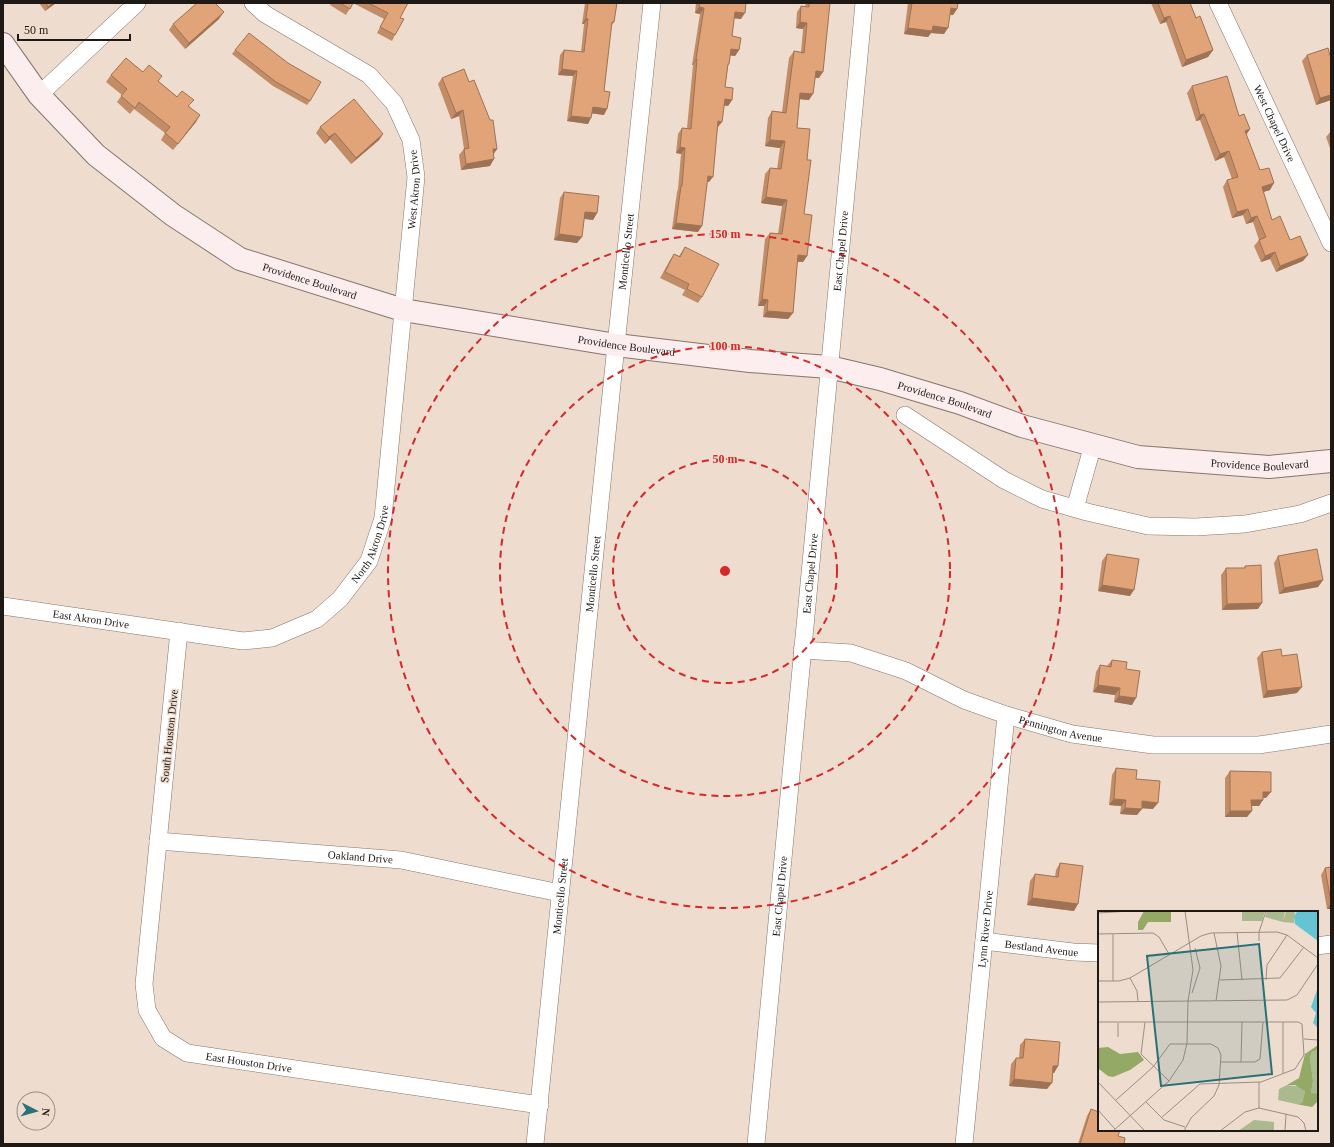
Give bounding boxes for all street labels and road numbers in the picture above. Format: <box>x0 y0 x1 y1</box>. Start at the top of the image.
street label: West Chapel Drive <box>1251 83 1298 164</box>
street label: West Akron Drive <box>405 149 422 230</box>
street label: East Chapel Drive <box>831 210 850 292</box>
street label: Monticello Street <box>616 213 636 290</box>
street label: Providence Boulevard <box>261 260 359 301</box>
street label: Providence Boulevard <box>577 333 676 358</box>
street label: Providence Boulevard <box>896 379 994 420</box>
street label: Providence Boulevard <box>1210 457 1310 473</box>
street label: North Akron Drive <box>349 505 390 585</box>
street label: East Chapel Drive <box>800 533 820 614</box>
street label: Monticello Street <box>583 535 603 613</box>
street label: East Akron Drive <box>52 607 130 630</box>
street label: South Houston Drive <box>158 689 180 783</box>
street label: Pennington Avenue <box>1018 713 1103 744</box>
street label: Oakland Drive <box>327 848 393 865</box>
street label: East Chapel Drive <box>770 855 789 937</box>
street label: Monticello Street <box>550 857 570 935</box>
street label: Lynn River Drive <box>975 890 995 968</box>
street label: Bestland Avenue <box>1004 938 1079 958</box>
street label: East Houston Drive <box>205 1050 293 1074</box>

